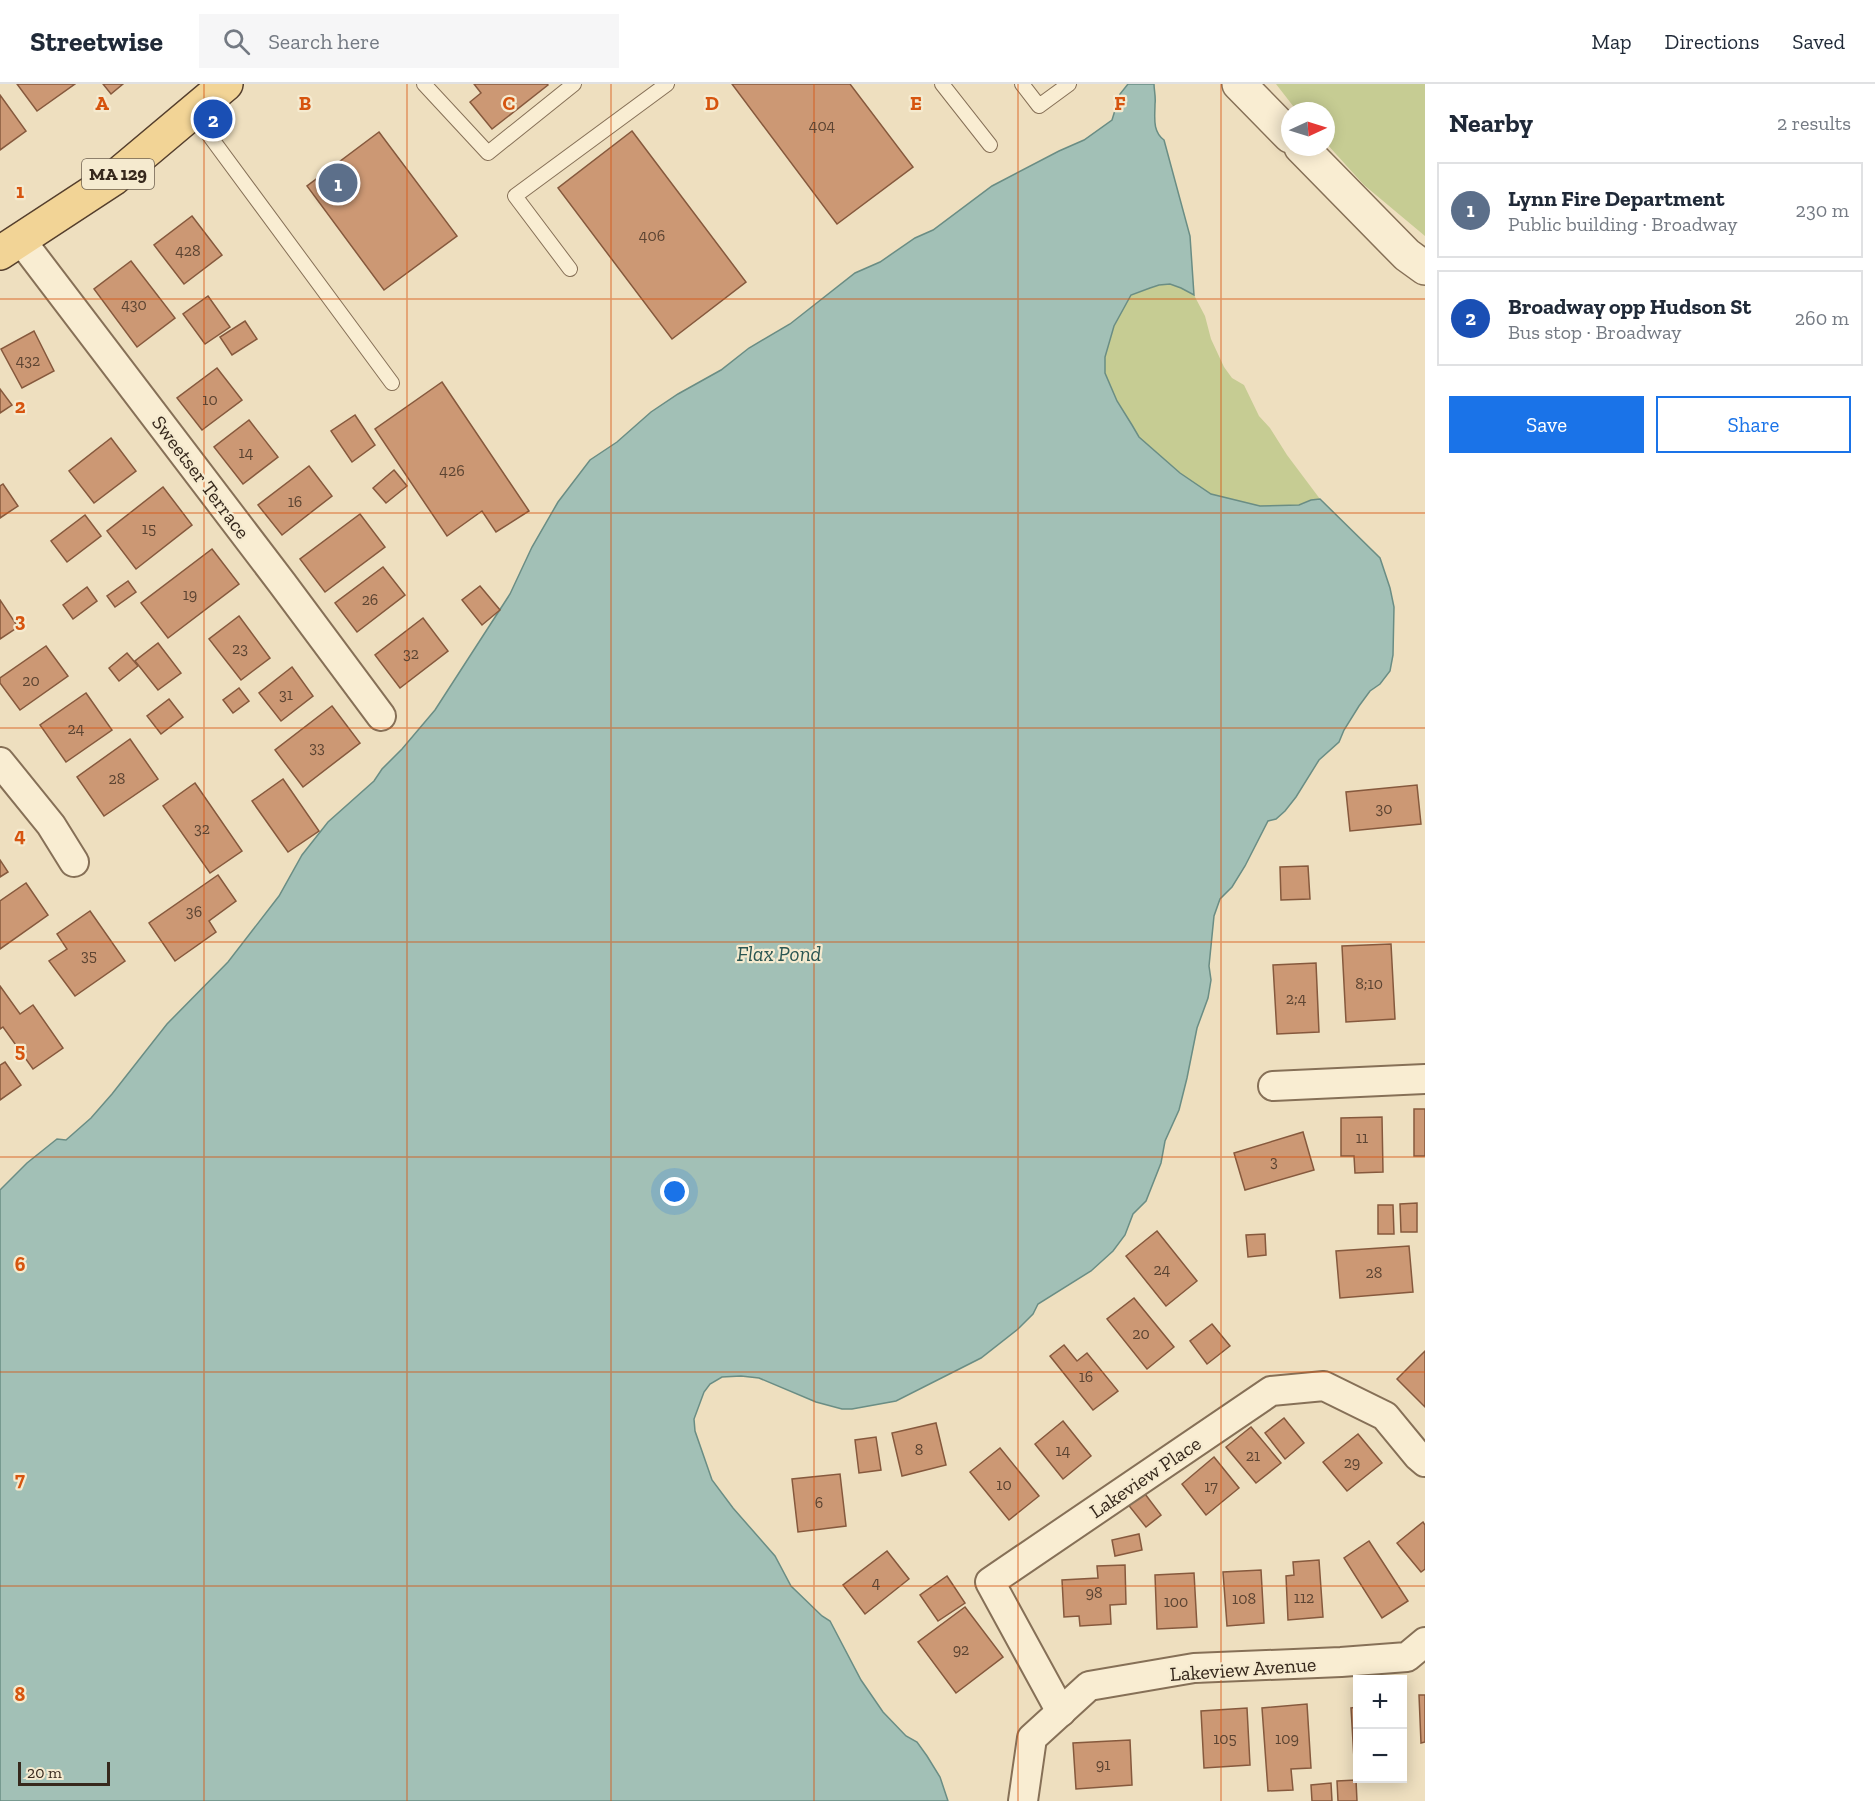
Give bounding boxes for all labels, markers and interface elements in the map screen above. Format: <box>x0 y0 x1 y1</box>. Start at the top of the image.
search box <box>199 14 619 68</box>
text: Streetwise <box>30 25 163 58</box>
icon: search <box>220 25 253 58</box>
text: Search here <box>268 28 380 55</box>
text: Map <box>1592 29 1632 54</box>
text: Directions <box>1665 29 1759 54</box>
text: Saved <box>1792 29 1845 54</box>
text: A <box>95 91 109 115</box>
text: B <box>299 91 311 115</box>
text: C <box>503 91 516 115</box>
text: D <box>705 91 719 115</box>
text: E <box>910 91 922 115</box>
text: F <box>1114 91 1126 115</box>
pin: 2 <box>194 96 232 141</box>
north arrow <box>1281 102 1335 156</box>
text: Nearby <box>1449 107 1533 139</box>
text: 2 results <box>1777 111 1851 135</box>
house number: 404 <box>809 116 836 135</box>
road number: MA 129 <box>82 159 154 189</box>
pin: 1 <box>318 160 358 206</box>
text: 1 <box>16 179 24 203</box>
text: Lynn Fire Department <box>1508 185 1725 212</box>
text: 1 <box>1466 198 1475 222</box>
text: 230 m <box>1796 198 1849 222</box>
text: Public building · Broadway <box>1508 212 1737 236</box>
house number: 406 <box>639 226 665 245</box>
house number: 428 <box>175 241 201 260</box>
text: Broadway opp Hudson St <box>1508 293 1751 320</box>
house number: 430 <box>121 295 147 314</box>
text: 2 <box>1465 306 1476 330</box>
text: 260 m <box>1795 306 1849 330</box>
text: Bus stop · Broadway <box>1508 320 1682 344</box>
house number: 432 <box>16 351 40 370</box>
house number: 10 <box>202 390 218 409</box>
text: 2 <box>15 394 26 418</box>
button: Save <box>1449 396 1644 453</box>
button: Share <box>1656 396 1851 453</box>
street label: Sweetser Terrace <box>147 411 255 543</box>
house number: 14 <box>239 443 254 462</box>
house number: 426 <box>439 461 465 480</box>
house number: 16 <box>288 492 302 511</box>
house number: 15 <box>142 519 156 538</box>
house number: 19 <box>183 585 197 604</box>
house number: 26 <box>362 590 378 609</box>
text: 3 <box>15 608 26 632</box>
house number: 23 <box>232 639 248 658</box>
house number: 32 <box>403 644 419 663</box>
house number: 20 <box>22 671 40 690</box>
house number: 31 <box>279 685 293 704</box>
house number: 24 <box>68 719 85 738</box>
house number: 33 <box>309 738 325 757</box>
house number: 28 <box>109 769 125 788</box>
house number: 30 <box>1375 799 1393 818</box>
house number: 32 <box>194 819 210 838</box>
text: 4 <box>14 823 26 847</box>
house number: 36 <box>186 902 202 921</box>
water label: Flax Pond <box>737 941 822 966</box>
house number: 35 <box>81 946 97 965</box>
house number: 8;10 <box>1355 974 1383 993</box>
house number: 2;4 <box>1286 989 1307 1008</box>
text: 5 <box>15 1038 25 1062</box>
house number: 11 <box>1356 1128 1368 1147</box>
house number: 3 <box>1270 1152 1278 1171</box>
your location <box>660 1177 689 1206</box>
text: 6 <box>15 1252 26 1276</box>
house number: 24 <box>1154 1260 1171 1279</box>
house number: 28 <box>1366 1263 1382 1282</box>
house number: 20 <box>1132 1324 1150 1343</box>
house number: 16 <box>1079 1367 1093 1386</box>
street label: Lakeview Place <box>1085 1431 1205 1523</box>
house number: 8 <box>915 1440 923 1459</box>
house number: 14 <box>1056 1441 1071 1460</box>
house number: 21 <box>1246 1446 1260 1465</box>
house number: 29 <box>1344 1453 1360 1472</box>
text: 7 <box>15 1467 25 1491</box>
house number: 10 <box>996 1475 1012 1494</box>
house number: 17 <box>1204 1477 1218 1496</box>
house number: 6 <box>815 1493 823 1512</box>
house number: 4 <box>872 1573 881 1592</box>
house number: 98 <box>1085 1583 1103 1602</box>
house number: 112 <box>1294 1588 1314 1607</box>
house number: 108 <box>1232 1589 1256 1608</box>
house number: 100 <box>1164 1592 1188 1611</box>
house number: 92 <box>953 1640 969 1659</box>
street label: Lakeview Avenue <box>1169 1652 1317 1686</box>
map controls <box>1353 1675 1407 1783</box>
button: + <box>1353 1675 1407 1729</box>
text: 8 <box>15 1682 26 1706</box>
house number: 105 <box>1213 1729 1237 1748</box>
house number: 109 <box>1275 1729 1299 1748</box>
button: − <box>1353 1729 1407 1783</box>
house number: 91 <box>1096 1755 1110 1774</box>
scale bar <box>18 1759 110 1786</box>
text: 20 m <box>27 1763 62 1782</box>

